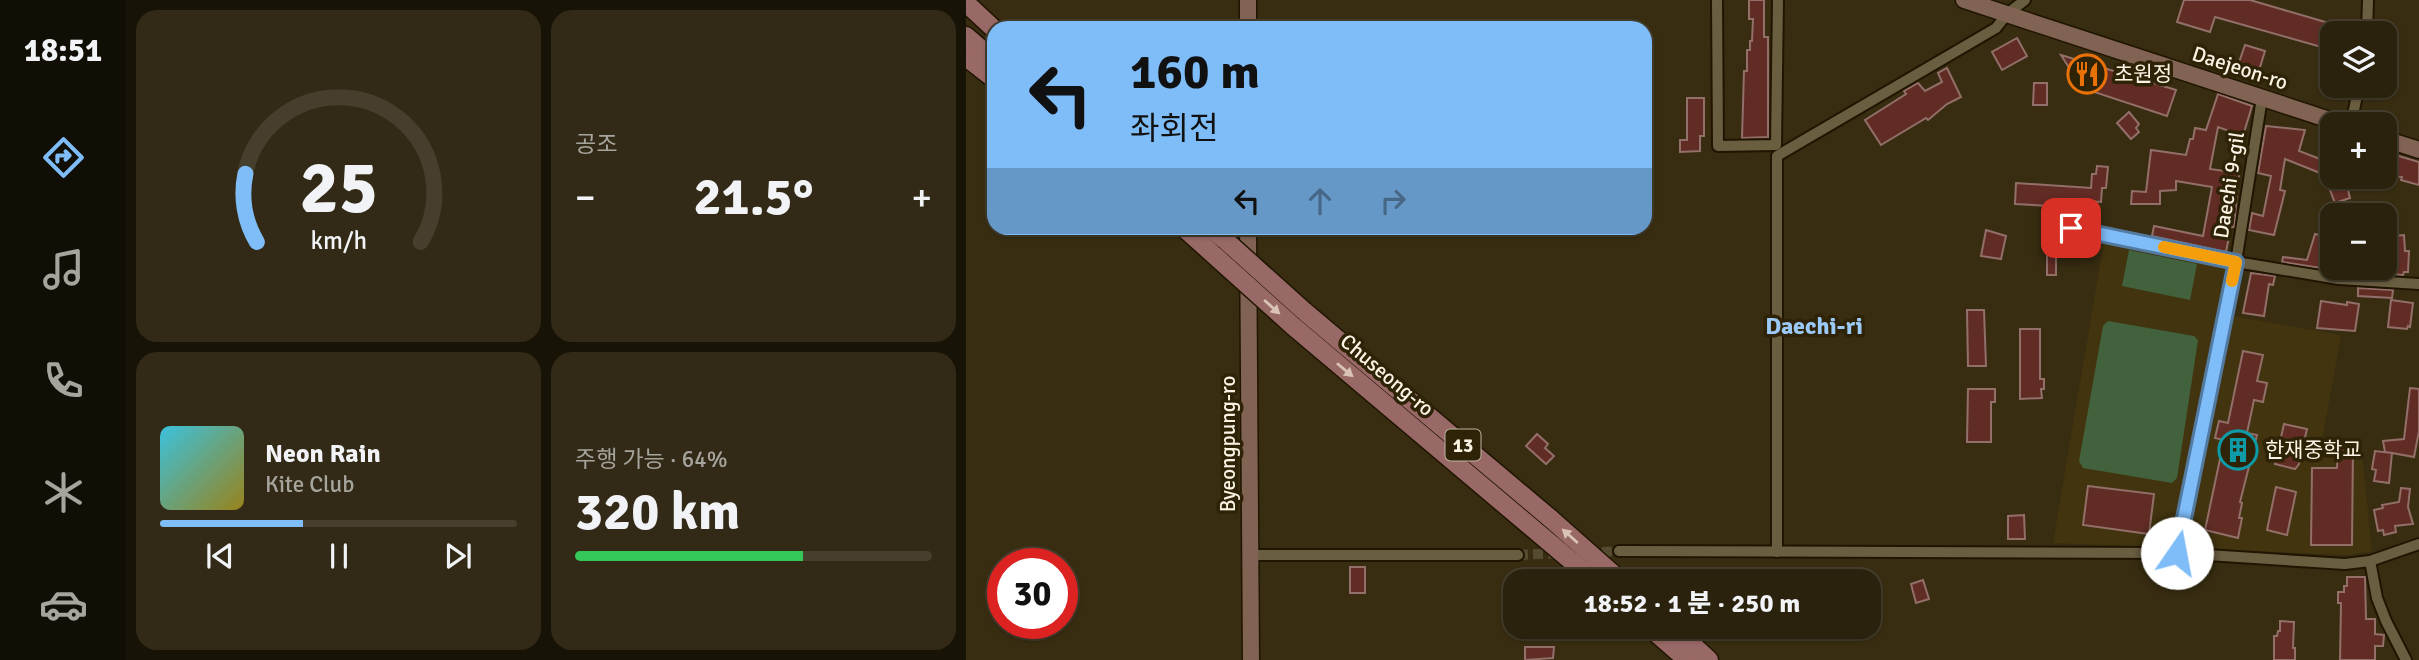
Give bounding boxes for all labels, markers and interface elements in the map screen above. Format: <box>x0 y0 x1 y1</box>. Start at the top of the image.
map controls <box>2320 21 2397 280</box>
button: layers <box>2320 21 2397 98</box>
text: 18:51 <box>24 31 102 70</box>
street label: Daejeon-ro <box>2189 40 2291 96</box>
text: 160 m <box>1130 42 1260 102</box>
icon: left <box>1015 49 1106 140</box>
restaurant icon: 초원정 <box>2066 53 2108 95</box>
place label: 초원정 <box>2114 61 2172 87</box>
text: 좌회전 <box>1130 109 1218 148</box>
button: + <box>2320 112 2397 189</box>
text: 공조 <box>575 130 617 159</box>
street label: Daechi 9-gil <box>2208 130 2250 240</box>
icon: directions <box>39 133 88 182</box>
text: 25 <box>299 144 378 233</box>
text: 21.5° <box>694 165 813 229</box>
text: − <box>575 174 596 221</box>
text: + <box>911 174 932 221</box>
icon: left <box>1228 182 1266 220</box>
icon: ahead <box>1301 182 1339 220</box>
icon: right <box>1374 182 1412 220</box>
pin <box>2041 198 2101 258</box>
button: − <box>2320 203 2397 280</box>
icon: arrive <box>2052 209 2090 247</box>
text: km/h <box>310 225 367 256</box>
icon: music <box>39 245 88 294</box>
one-way arrow <box>1263 299 1281 315</box>
district label: Daechi-ri <box>1765 311 1863 341</box>
street label: Chuseong-ro <box>1335 328 1439 422</box>
icon: phone <box>39 356 88 405</box>
one-way arrow <box>1337 362 1354 377</box>
street label: Byeongpung-ro <box>1215 376 1241 512</box>
building icon: 한재중학교 <box>2217 429 2259 471</box>
road number: 13 <box>1446 430 1480 460</box>
place label: 한재중학교 <box>2265 437 2362 463</box>
text: Neon Rain <box>265 438 381 470</box>
text: 주행 가능 · 64% <box>575 445 728 474</box>
icon: climate <box>39 468 88 517</box>
text: Kite Club <box>265 470 354 499</box>
text: 320 km <box>575 480 740 544</box>
position arrow <box>2140 516 2214 590</box>
one-way arrow <box>1562 528 1579 544</box>
icon: previous <box>201 537 239 575</box>
icon: pause <box>320 537 358 575</box>
icon: next <box>439 537 477 575</box>
speed limit sign: 30 <box>987 548 1078 639</box>
icon: car <box>39 580 88 629</box>
text: 18:52 · 1 분 · 250 m <box>1584 588 1800 620</box>

